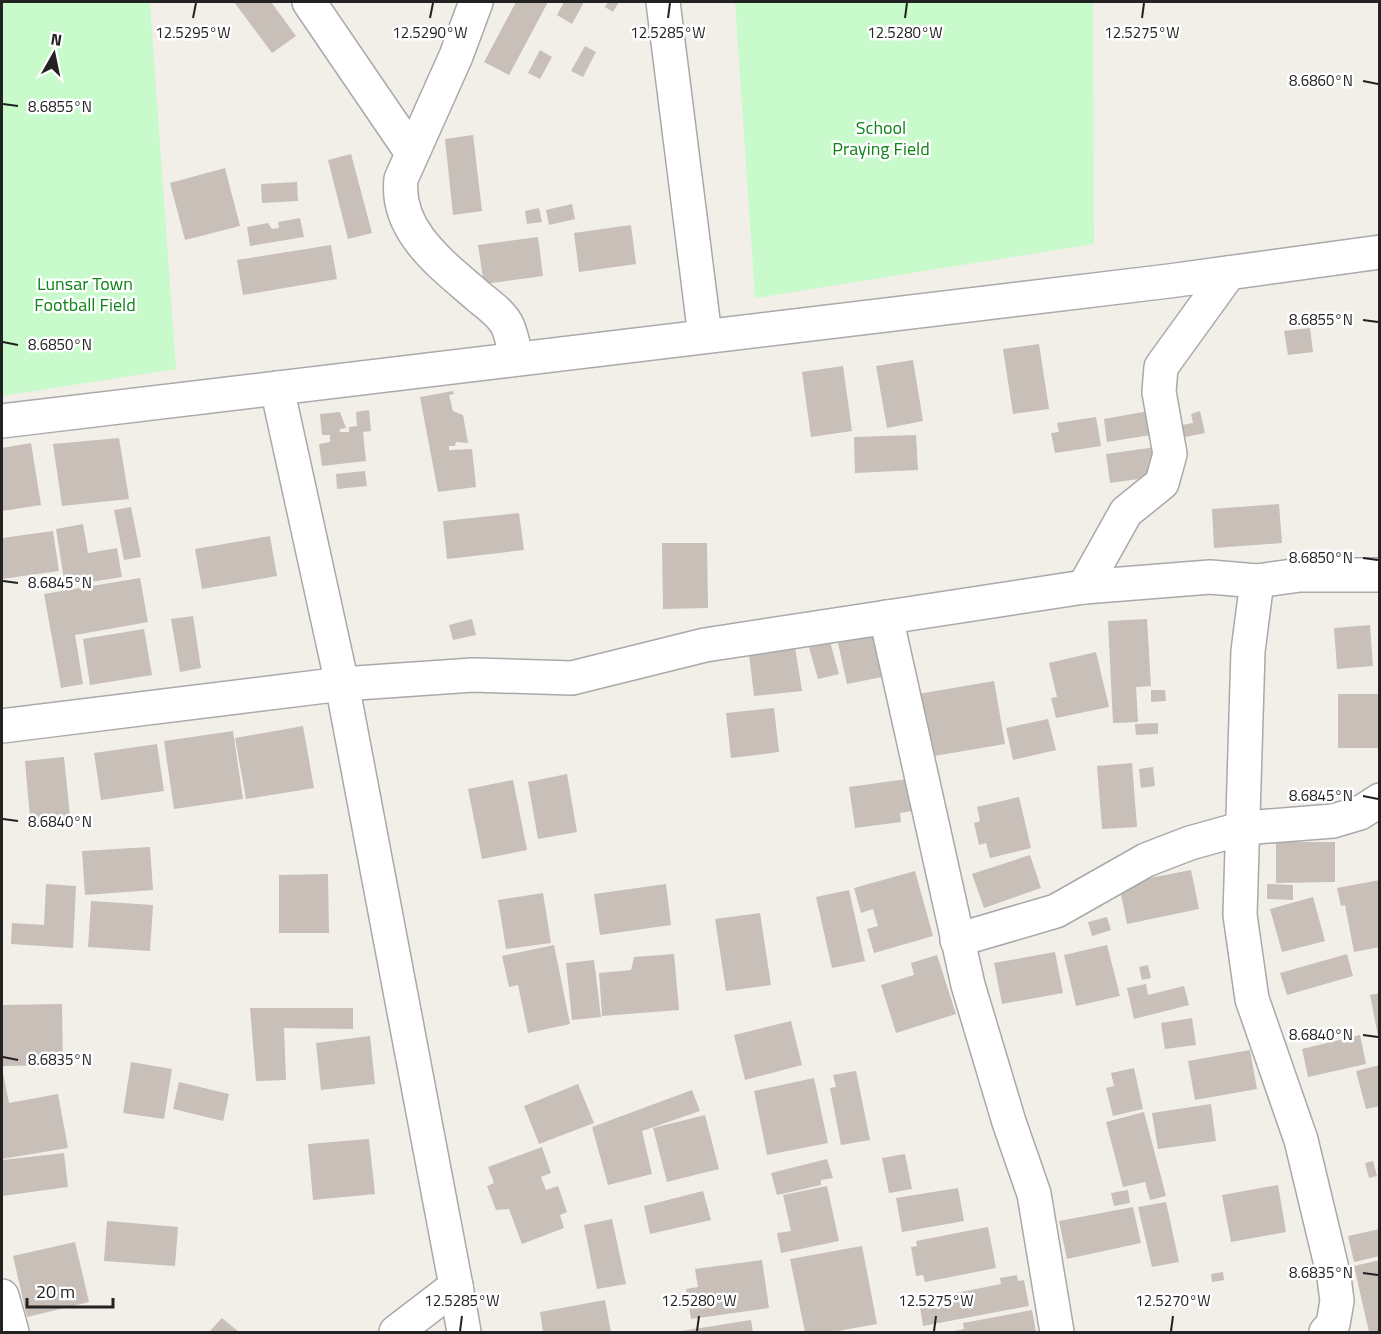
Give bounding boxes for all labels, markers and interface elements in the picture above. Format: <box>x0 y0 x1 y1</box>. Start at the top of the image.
text: 12.5295°W <box>155 21 231 44</box>
text: 12.5290°W <box>392 21 468 44</box>
text: 12.5285°W <box>630 21 706 44</box>
text: 12.5280°W <box>867 21 943 44</box>
text: 12.5275°W <box>1104 21 1180 44</box>
north arrow <box>24 24 84 84</box>
text: N <box>49 26 64 52</box>
text: 8.6860°N <box>1289 69 1353 92</box>
text: 8.6855°N <box>28 95 92 118</box>
park label: School Praying Field <box>832 114 930 162</box>
park label: Lunsar Town Football Field <box>34 270 136 318</box>
text: 8.6855°N <box>1289 308 1353 331</box>
text: 8.6850°N <box>28 333 92 356</box>
text: 8.6850°N <box>1289 546 1353 569</box>
text: 8.6845°N <box>28 571 92 594</box>
text: 8.6845°N <box>1289 784 1353 807</box>
text: 8.6840°N <box>28 810 92 833</box>
text: 8.6840°N <box>1289 1023 1353 1046</box>
text: 8.6835°N <box>28 1048 92 1071</box>
text: 8.6835°N <box>1289 1261 1353 1284</box>
scale bar <box>27 1271 112 1309</box>
text: 20 m <box>36 1278 75 1305</box>
text: 12.5285°W <box>424 1289 500 1312</box>
text: 12.5280°W <box>661 1289 737 1312</box>
text: 12.5275°W <box>898 1289 974 1312</box>
text: 12.5270°W <box>1135 1289 1211 1312</box>

